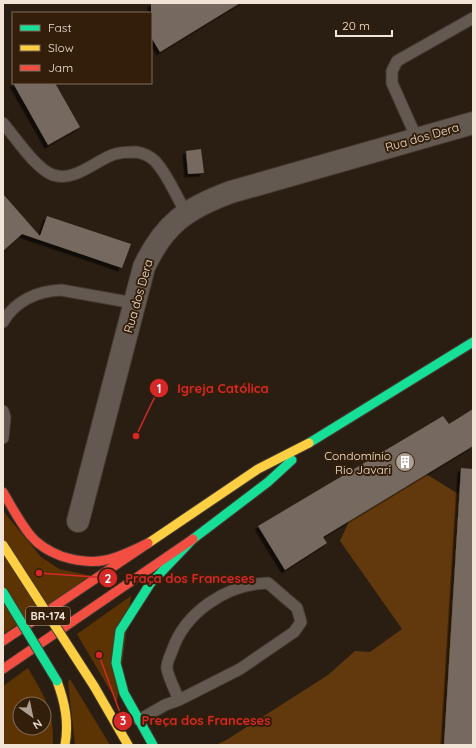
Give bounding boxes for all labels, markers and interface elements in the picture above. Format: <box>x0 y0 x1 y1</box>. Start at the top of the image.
legend <box>12 12 152 84</box>
scale bar <box>336 12 392 38</box>
text: 20 m <box>342 18 370 33</box>
text: Fast <box>48 20 72 35</box>
text: Slow <box>48 40 74 55</box>
text: Jam <box>48 60 73 75</box>
street label: Rua dos Dera <box>383 119 461 155</box>
street label: Rua dos Dera <box>120 257 156 335</box>
callout: Igreja Católica <box>149 376 277 401</box>
text: Igreja Católica <box>177 380 269 396</box>
text: 1 <box>157 381 161 396</box>
place label: Condomínio Rio Javari <box>324 448 391 477</box>
building icon: Condomínio Rio Javari <box>394 451 416 473</box>
callout: Praça dos Franceses <box>98 566 263 591</box>
text: Praça dos Franceses <box>125 570 255 586</box>
text: 2 <box>105 571 112 586</box>
road number: BR-174 <box>26 607 70 625</box>
north arrow <box>12 696 52 736</box>
callout: Preça dos Franceses <box>113 708 278 733</box>
text: Preça dos Franceses <box>142 712 270 728</box>
text: 3 <box>120 713 126 728</box>
text: N <box>30 716 45 732</box>

